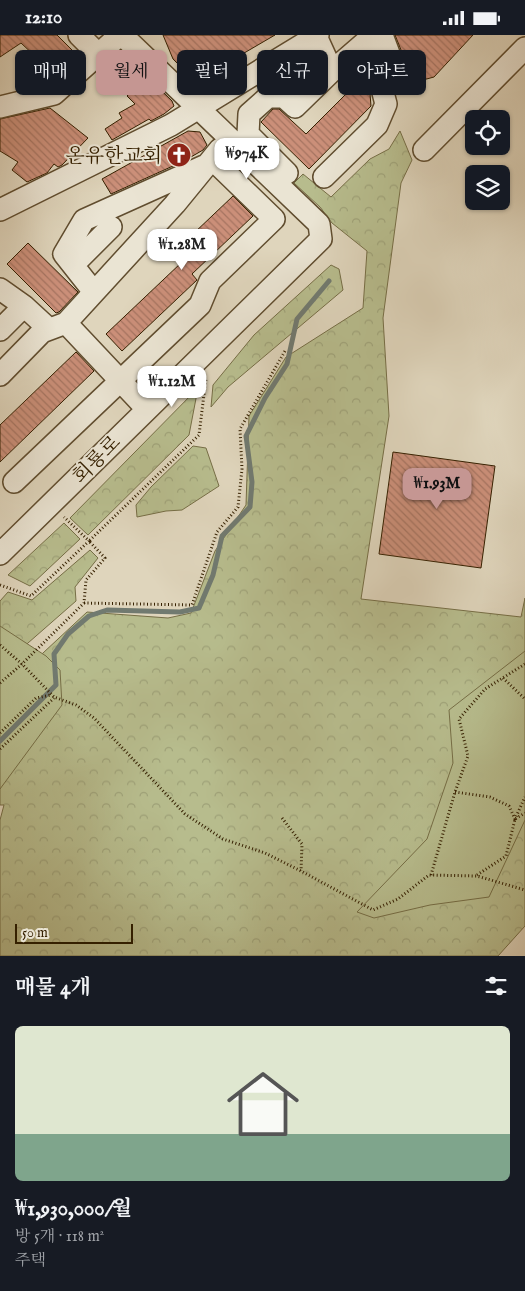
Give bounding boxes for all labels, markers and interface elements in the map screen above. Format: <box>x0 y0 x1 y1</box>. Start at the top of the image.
text: 12:10 <box>25 6 62 30</box>
chip: 매매 <box>15 50 86 95</box>
chip: 월세 <box>96 50 167 95</box>
chip: 필터 <box>177 50 247 95</box>
chip: 신규 <box>257 50 328 95</box>
chip: 아파트 <box>338 50 426 95</box>
map controls <box>465 110 510 210</box>
button: locate <box>465 110 510 155</box>
pin: ₩974K <box>212 137 282 180</box>
church icon: 온유한교회 <box>166 142 192 168</box>
place label: 온유한교회 <box>65 144 162 169</box>
text: ₩974K <box>225 144 269 164</box>
button: layers <box>465 165 510 210</box>
pin: ₩1.28M <box>141 229 223 271</box>
text: ₩1.28M <box>158 235 206 255</box>
pin: ₩1.12M <box>131 365 213 408</box>
text: ₩1.12M <box>148 372 196 392</box>
street label: 회룡로 <box>68 431 126 489</box>
pin: ₩1.93M <box>396 467 478 510</box>
text: ₩1.93M <box>414 474 460 494</box>
scale bar <box>15 921 132 944</box>
text: 50 m <box>22 924 48 942</box>
icon: filters <box>482 972 510 1000</box>
text: 매물 4개 <box>15 975 91 1002</box>
icon: home <box>218 1059 308 1149</box>
text: ₩1,930,000/월 <box>15 1196 132 1223</box>
text: 방 5개 · 118 m² <box>15 1227 104 1247</box>
text: 주택 <box>15 1251 46 1271</box>

